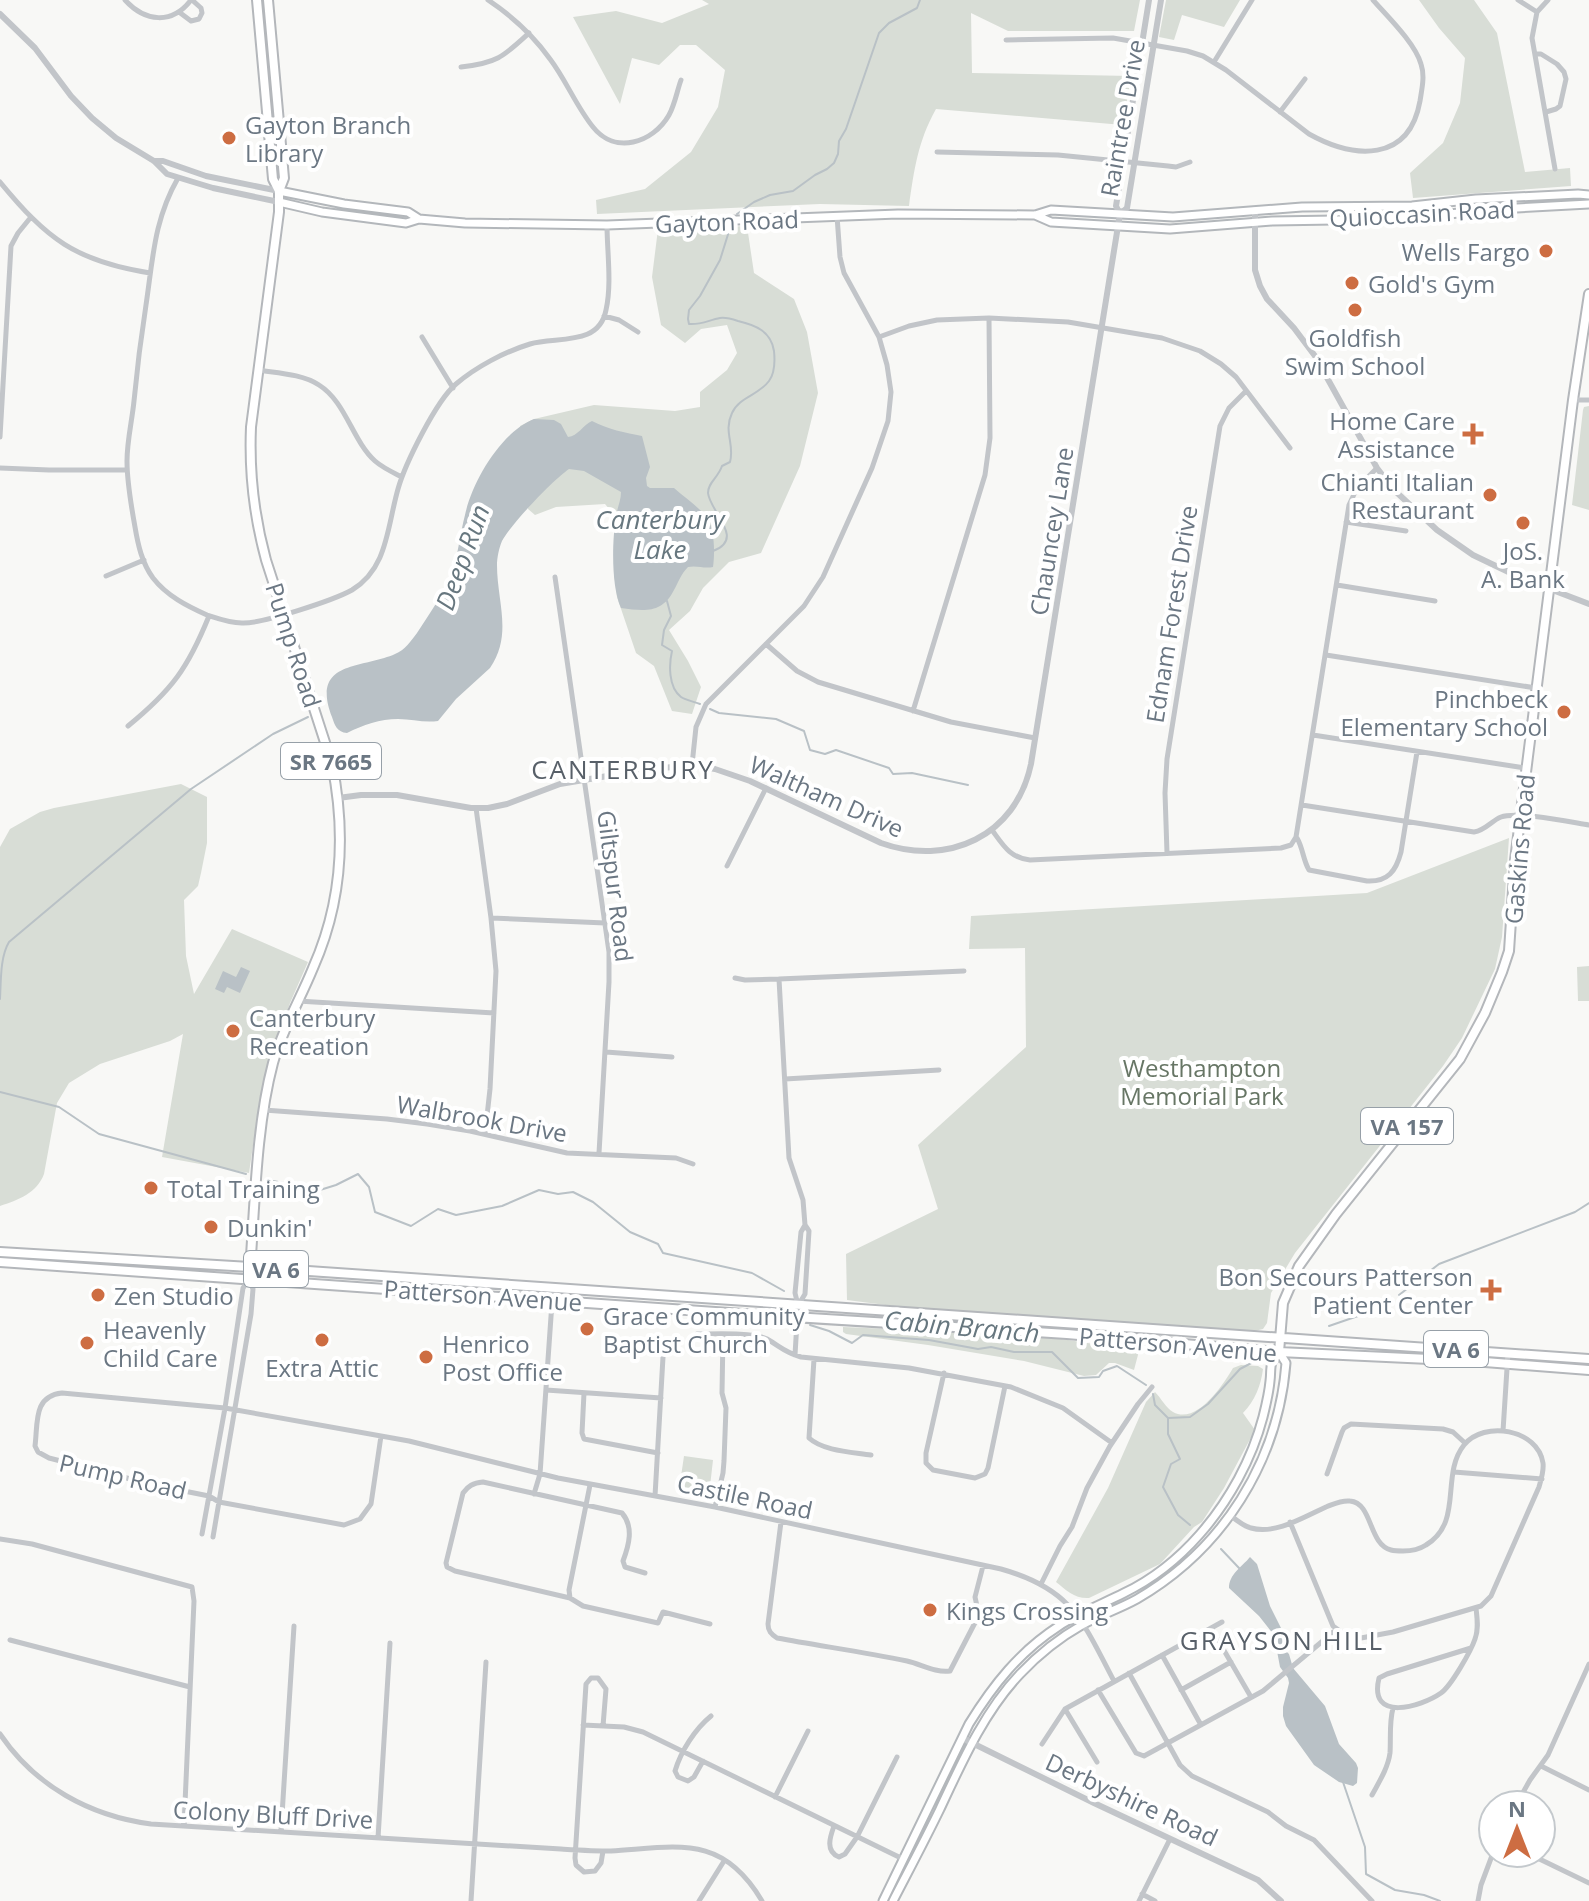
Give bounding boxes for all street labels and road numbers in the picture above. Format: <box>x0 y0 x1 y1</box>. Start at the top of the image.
street label: Raintree Drive <box>1092 37 1152 199</box>
street label: Quioccasin Road <box>1328 192 1516 234</box>
street label: Gayton Road <box>654 202 800 240</box>
street label: Chauncey Lane <box>1021 445 1081 617</box>
street label: Ednam Forest Drive <box>1138 503 1204 725</box>
street label: Pump Road <box>258 578 330 712</box>
road number: SR 7665 <box>281 743 381 779</box>
street label: Waltham Drive <box>745 747 909 845</box>
street label: Gaskins Road <box>1496 773 1542 925</box>
street label: Giltspur Road <box>590 808 642 964</box>
street label: Walbrook Drive <box>394 1087 570 1149</box>
road number: VA 157 <box>1361 1108 1453 1144</box>
road number: VA 6 <box>244 1251 308 1287</box>
street label: Patterson Avenue <box>383 1272 583 1318</box>
street label: Patterson Avenue <box>1078 1319 1278 1369</box>
road number: VA 6 <box>1424 1331 1488 1367</box>
street label: Pump Road <box>56 1445 190 1507</box>
street label: Castile Road <box>674 1466 816 1526</box>
street label: Derbyshire Road <box>1041 1745 1223 1853</box>
street label: Colony Bluff Drive <box>172 1792 374 1836</box>

